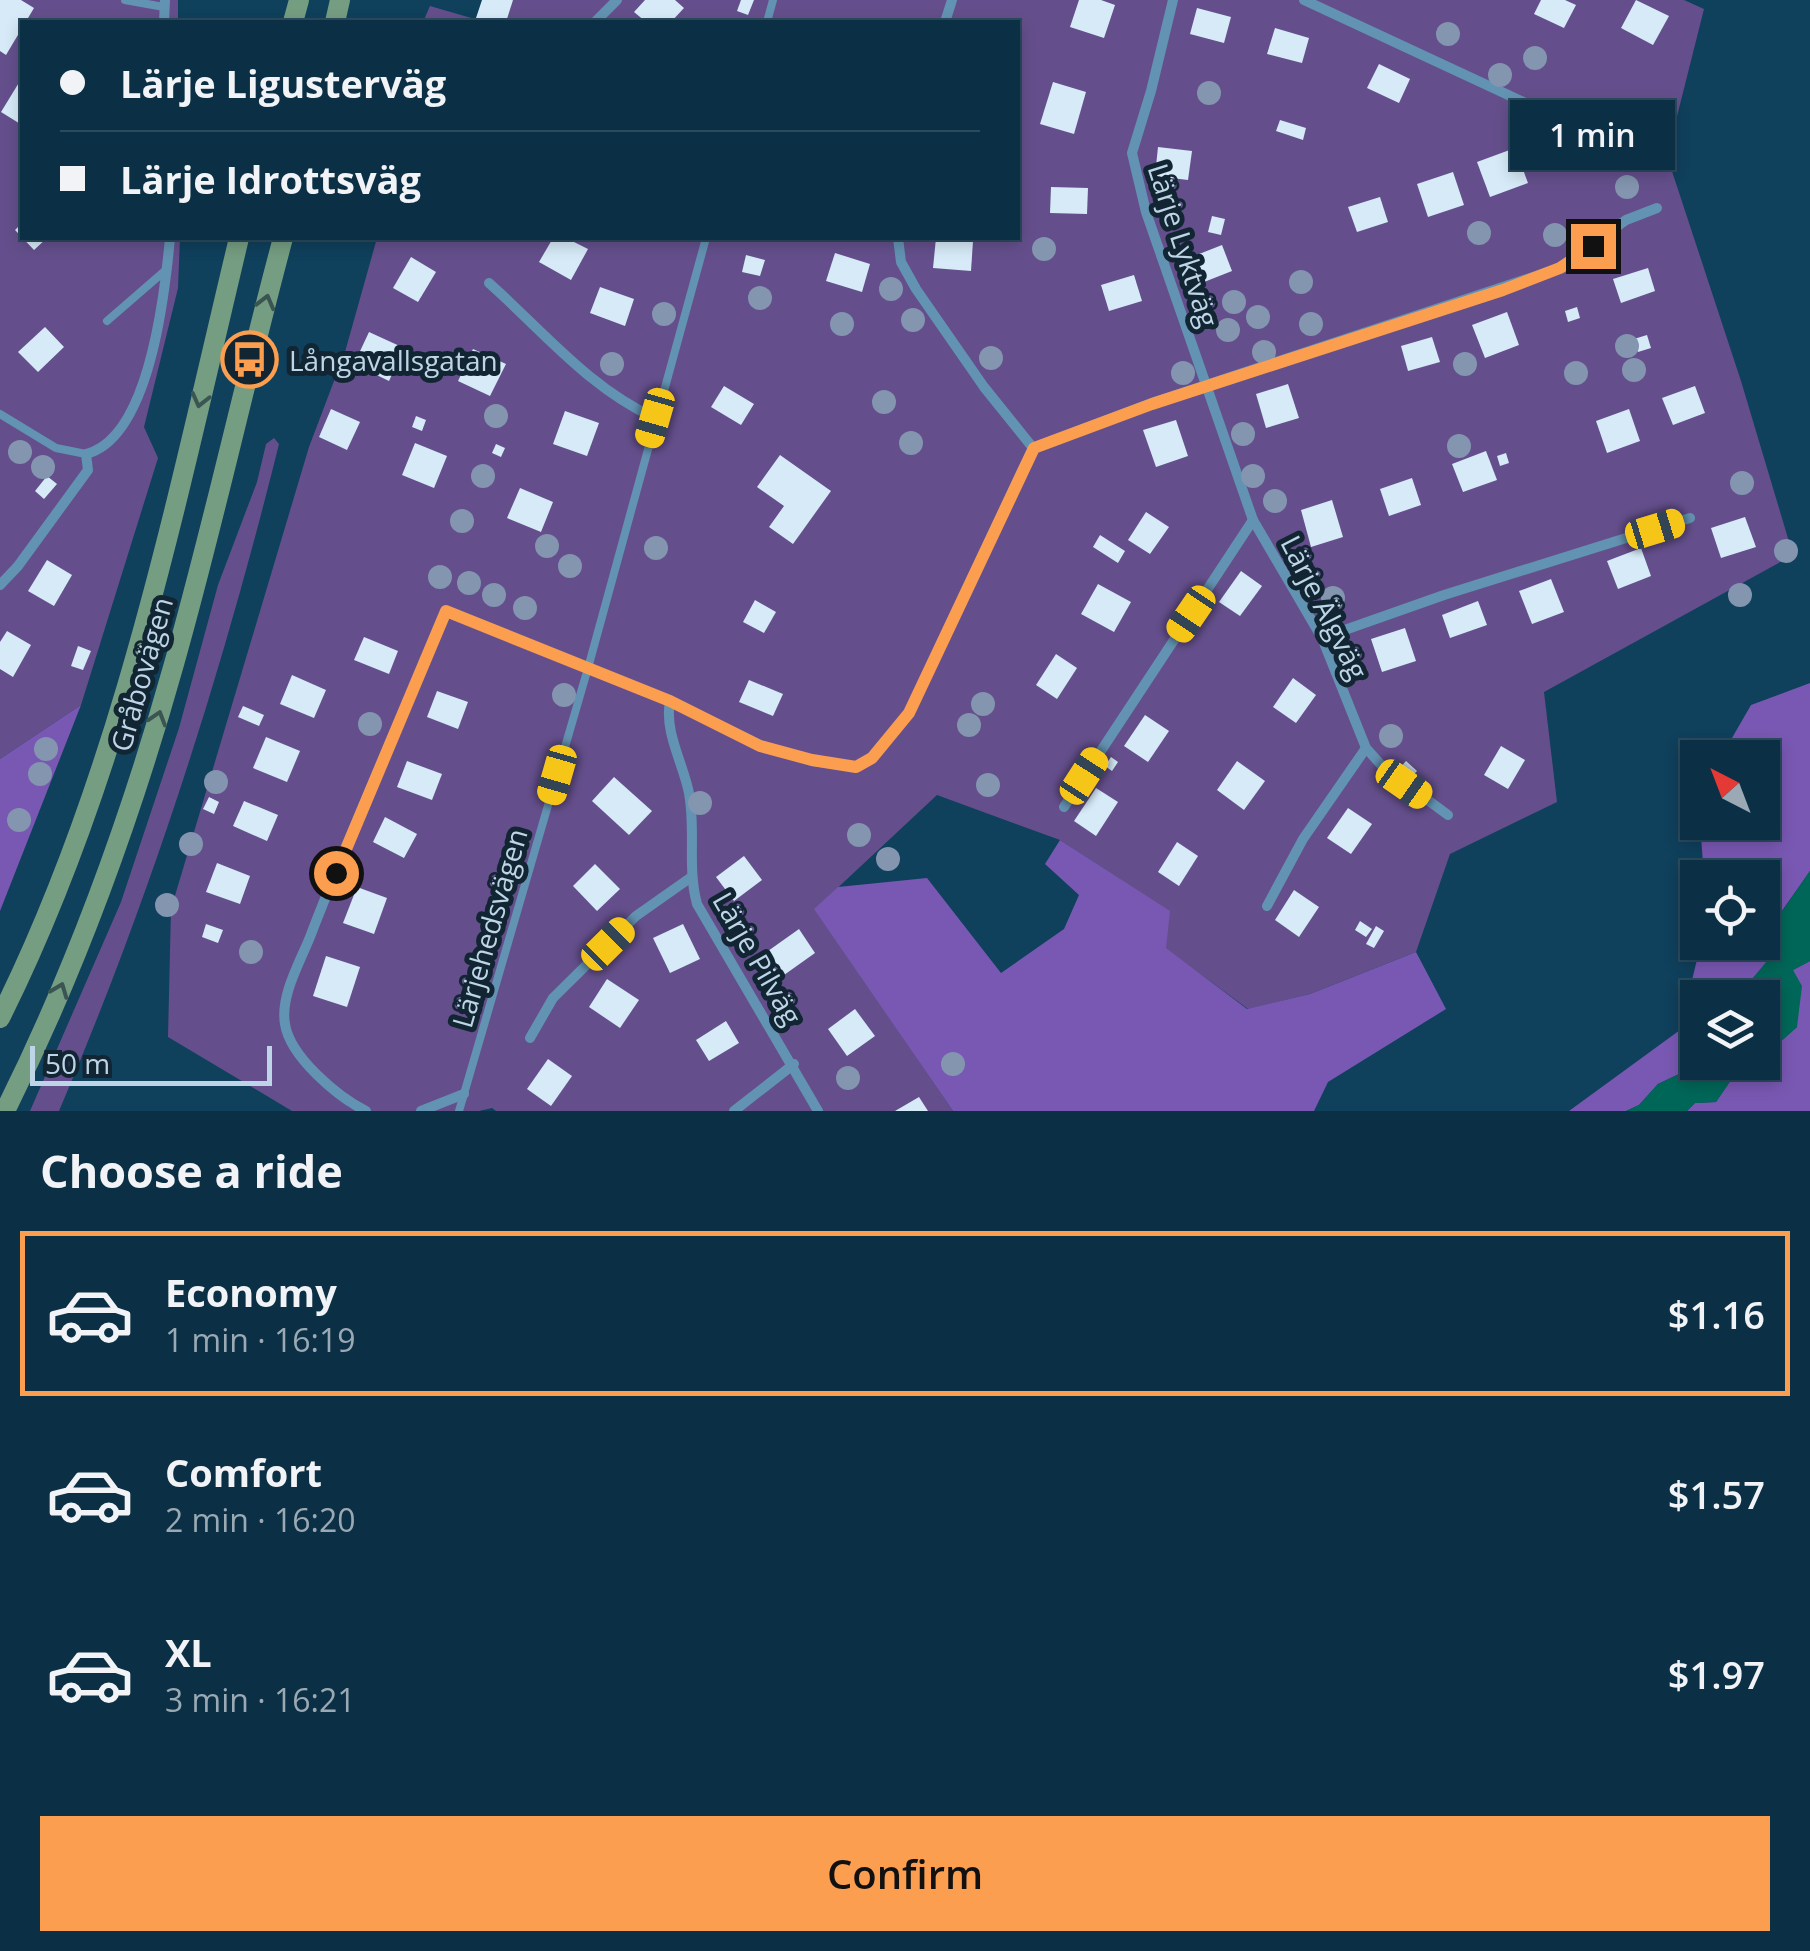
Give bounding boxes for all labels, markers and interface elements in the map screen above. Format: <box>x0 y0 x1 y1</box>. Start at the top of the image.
text: Lärje Ligusterväg <box>120 57 446 109</box>
callout: 1 min <box>1510 101 1676 171</box>
text: 1 min <box>1549 113 1636 156</box>
text: Lärje Idrottsväg <box>120 153 421 205</box>
street label: Lärje Lyktväg <box>1140 158 1228 332</box>
route end <box>1571 224 1616 269</box>
one-way arrow <box>254 294 275 311</box>
bus stop icon: Långavallsgatan <box>220 330 280 390</box>
place label: Långavallsgatan <box>289 341 498 379</box>
car <box>632 385 678 451</box>
one-way arrow <box>191 391 212 408</box>
car <box>1622 506 1688 552</box>
street label: Lärje Älgväg <box>1273 529 1377 685</box>
car <box>1162 581 1220 647</box>
street label: Gråbovägen <box>101 592 181 756</box>
one-way arrow <box>146 710 166 727</box>
north arrow <box>1680 740 1780 840</box>
map controls <box>1680 740 1780 1080</box>
car <box>534 742 580 808</box>
car <box>1055 743 1113 809</box>
car <box>1371 755 1437 813</box>
street label: Lärjehedsvägen <box>442 824 536 1032</box>
route start <box>314 851 359 896</box>
button: locate <box>1680 860 1780 960</box>
street label: Lärje Pilväg <box>705 885 811 1031</box>
car <box>576 912 640 976</box>
button: layers <box>1680 980 1780 1080</box>
one-way arrow <box>48 983 68 1000</box>
scale bar <box>30 1041 272 1086</box>
text: 50 m <box>45 1044 110 1082</box>
text: Choose a ride <box>40 1140 343 1201</box>
text: Economy <box>165 1266 337 1318</box>
icon: car <box>45 1269 135 1359</box>
text: $1.16 <box>1668 1288 1765 1340</box>
text: 1 min · 16:19 <box>165 1318 356 1361</box>
text: Comfort <box>165 1446 322 1498</box>
icon: car <box>45 1449 135 1539</box>
text: $1.57 <box>1668 1468 1765 1520</box>
text: 2 min · 16:20 <box>165 1498 356 1541</box>
text: XL <box>165 1626 212 1678</box>
icon: car <box>45 1629 135 1719</box>
text: $1.97 <box>1668 1648 1765 1700</box>
text: 3 min · 16:21 <box>165 1678 356 1721</box>
button: Confirm <box>40 1816 1770 1931</box>

